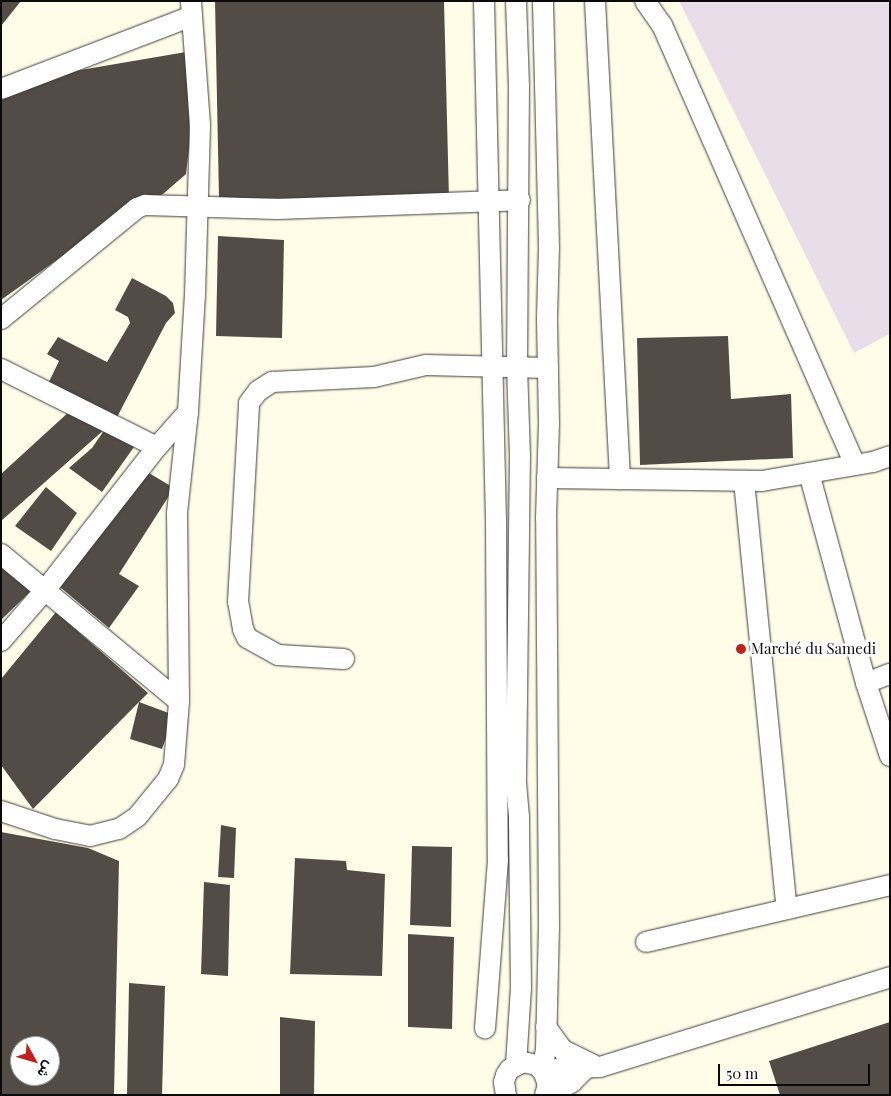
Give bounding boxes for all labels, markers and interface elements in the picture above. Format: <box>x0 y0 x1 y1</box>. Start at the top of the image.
place label: Marché du Samedi <box>751 640 876 658</box>
marker: Marché du Samedi <box>735 643 747 655</box>
north arrow <box>10 1036 60 1086</box>
scale bar <box>721 1054 874 1086</box>
text: ش <box>34 1058 59 1083</box>
text: 50 m <box>726 1063 758 1083</box>

